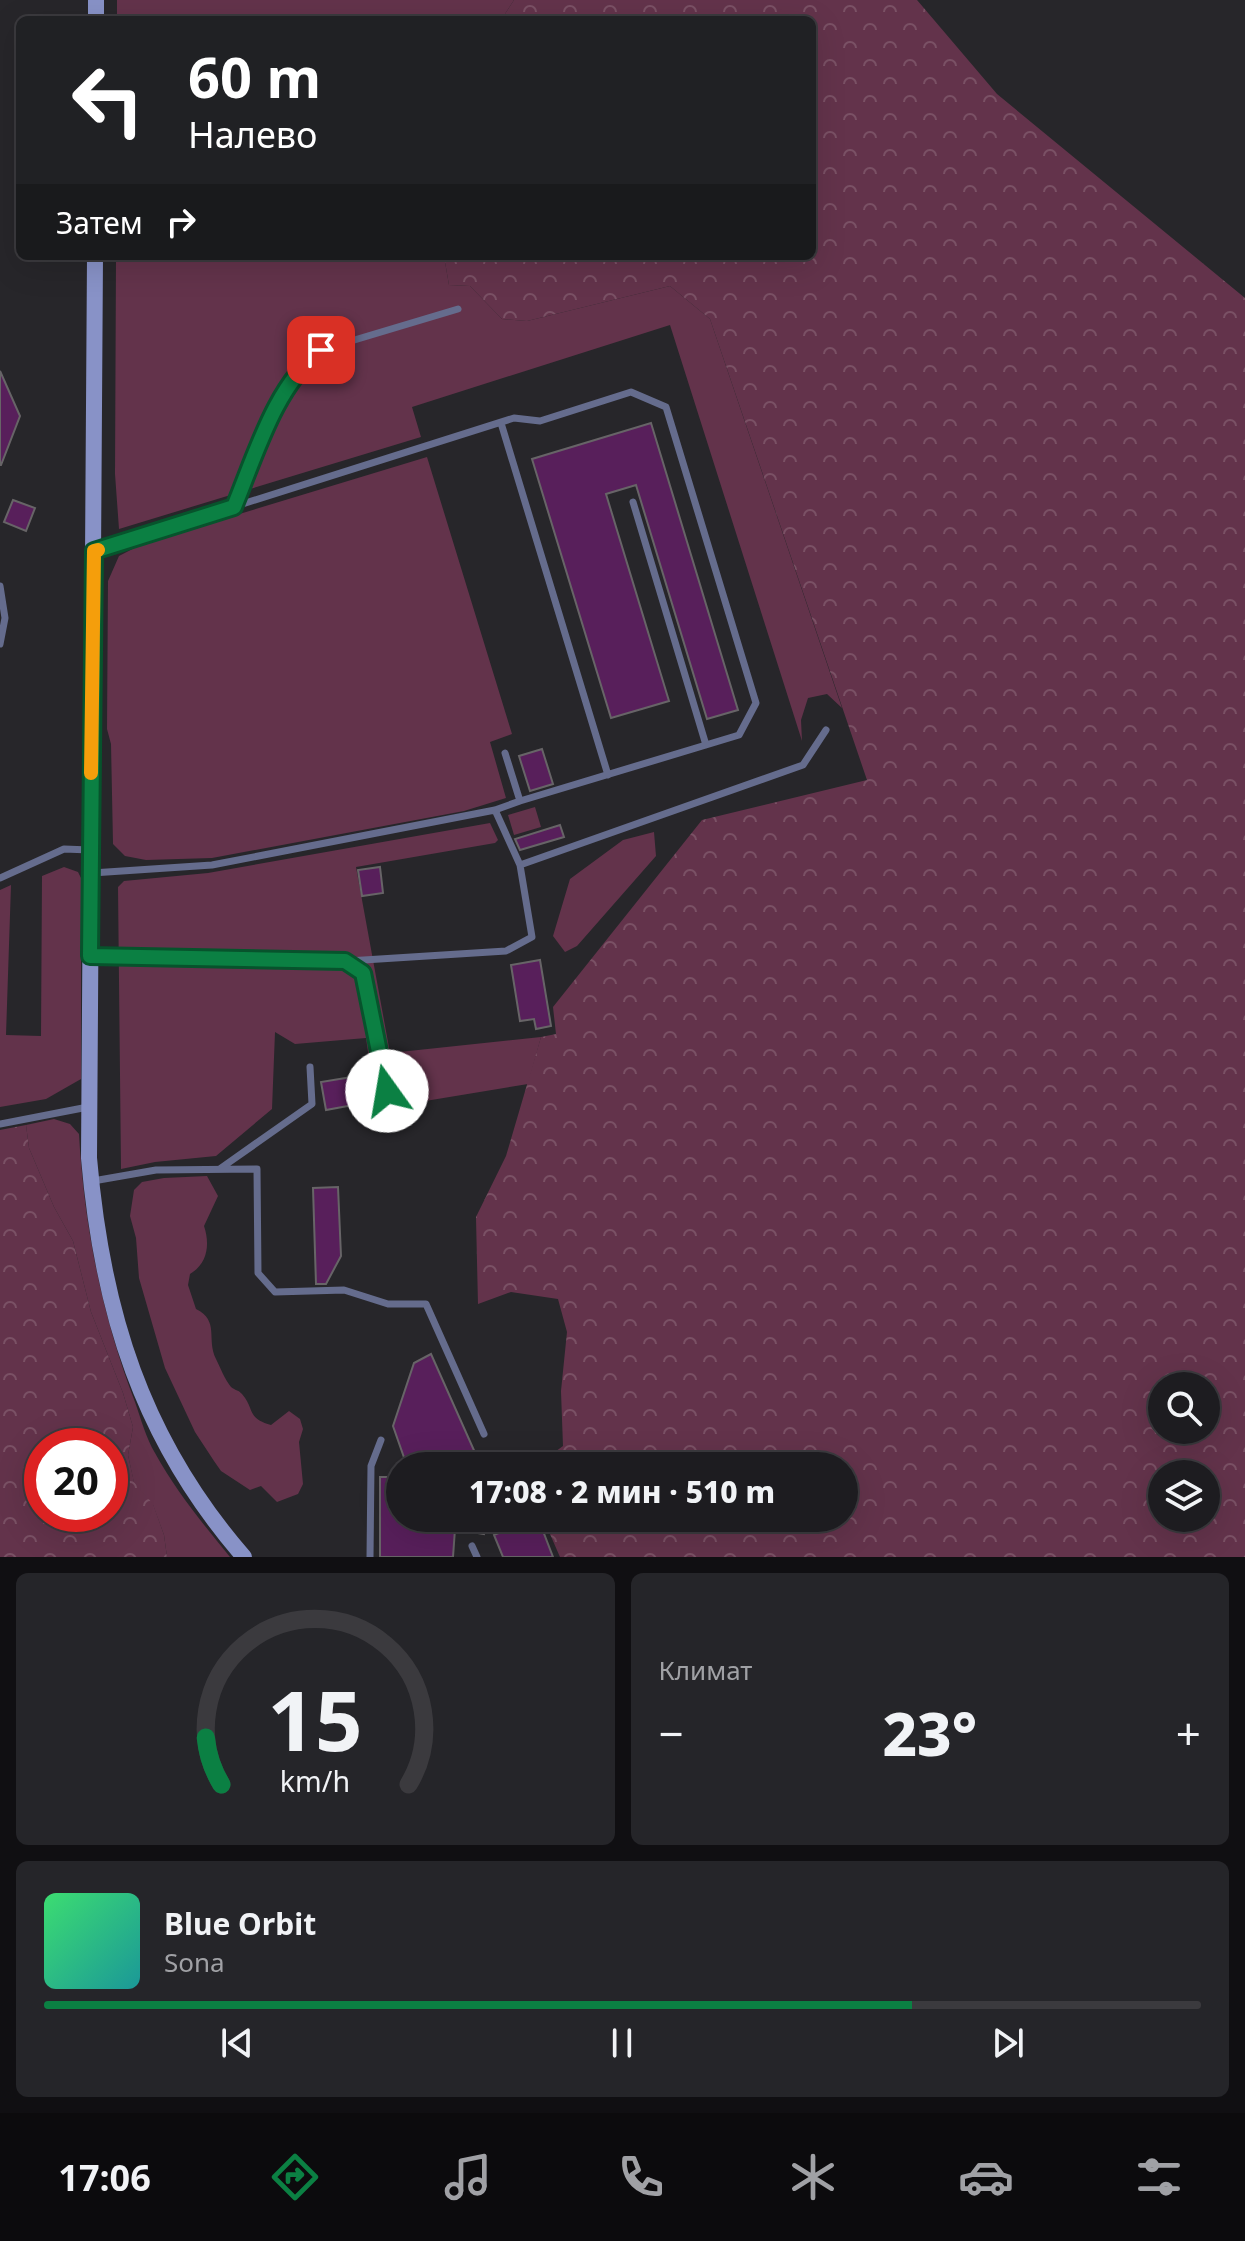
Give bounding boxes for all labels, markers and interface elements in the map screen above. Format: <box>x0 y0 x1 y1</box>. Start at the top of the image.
text: 60 m <box>188 38 321 114</box>
icon: left <box>56 48 160 152</box>
text: Налево <box>188 110 317 159</box>
icon: right <box>159 200 203 244</box>
text: Затем <box>56 202 143 243</box>
pin <box>287 316 355 384</box>
icon: arrive <box>299 328 343 372</box>
position arrow <box>345 1049 429 1133</box>
map controls <box>1148 1372 1220 1532</box>
button: search <box>1148 1372 1220 1444</box>
speed limit sign: 20 <box>24 1428 128 1532</box>
button: layers <box>1148 1460 1220 1532</box>
text: 17:08 · 2 мин · 510 m <box>469 1471 775 1512</box>
text: Климат <box>659 1652 752 1688</box>
text: 15 <box>268 1662 363 1775</box>
text: 23° <box>882 1692 977 1774</box>
text: − <box>659 1703 684 1763</box>
text: + <box>1176 1703 1201 1763</box>
text: km/h <box>280 1761 350 1800</box>
text: Blue Orbit <box>164 1903 316 1944</box>
text: Sona <box>164 1944 225 1980</box>
icon: previous <box>215 2021 259 2065</box>
icon: pause <box>600 2021 644 2065</box>
icon: next <box>986 2021 1030 2065</box>
icon: directions <box>267 2149 323 2205</box>
icon: music <box>440 2149 496 2205</box>
icon: phone <box>613 2149 669 2205</box>
icon: climate <box>785 2149 841 2205</box>
icon: car <box>958 2149 1014 2205</box>
icon: filters <box>1131 2149 1187 2205</box>
text: 17:06 <box>58 2153 151 2202</box>

